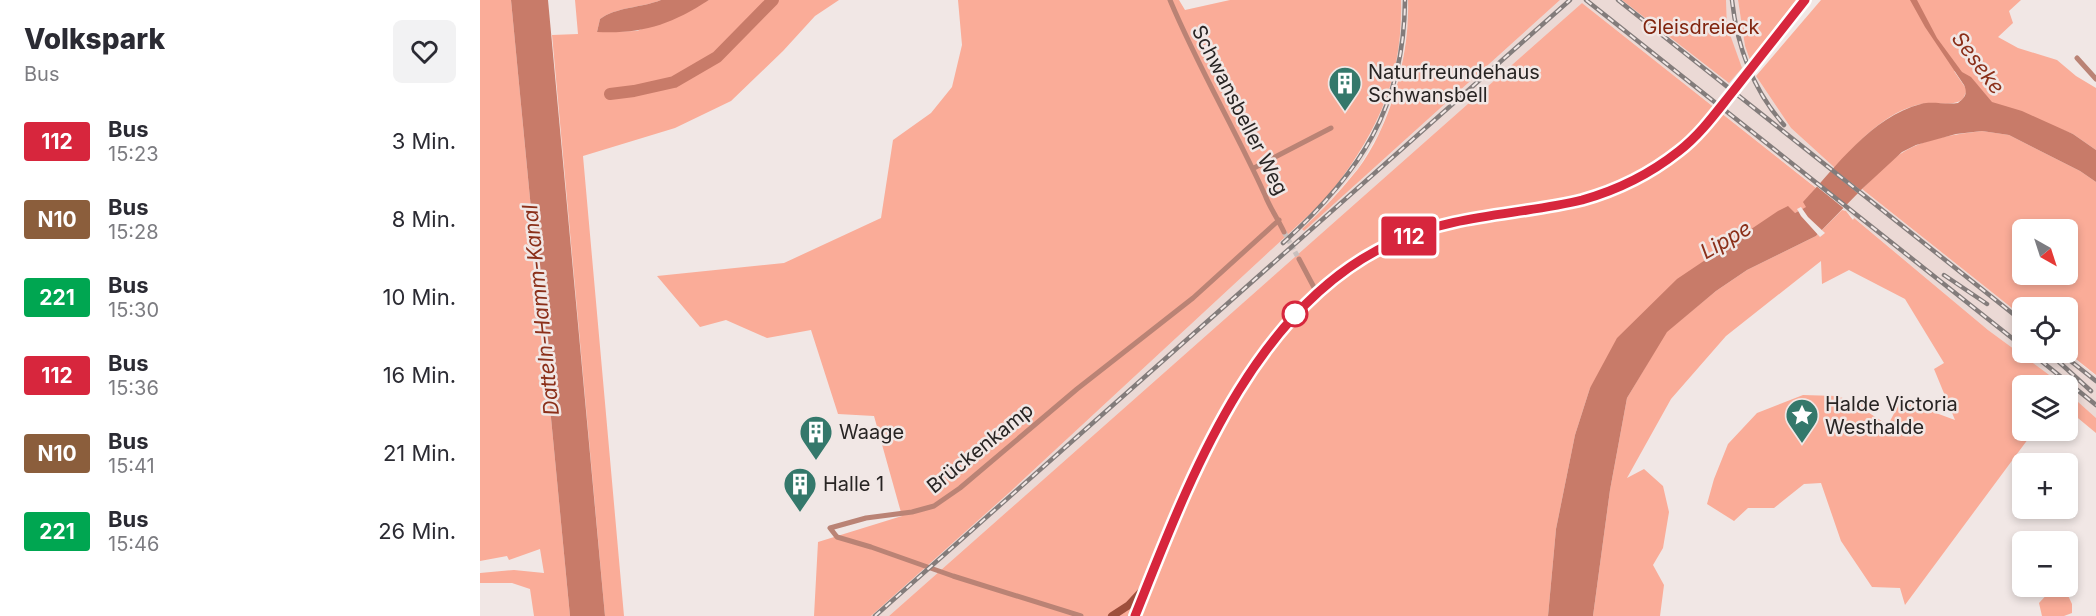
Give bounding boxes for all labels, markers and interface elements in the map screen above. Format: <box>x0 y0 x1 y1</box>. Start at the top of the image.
park label: Gleisdreieck <box>1643 15 1759 39</box>
button: heart <box>393 20 456 83</box>
street label: Schwansbeller Weg <box>1187 21 1293 199</box>
text: Volkspark <box>24 22 165 56</box>
water label: Seseke <box>1947 26 2010 99</box>
place label: Naturfreundehaus Schwansbell <box>1368 60 1540 107</box>
text: Bus <box>24 62 59 86</box>
building icon: Naturfreundehaus Schwansbell <box>1327 65 1363 112</box>
text: Bus <box>108 116 149 142</box>
text: 3 Min. <box>392 128 456 154</box>
text: 112 <box>41 129 73 154</box>
text: 15:23 <box>108 142 159 166</box>
text: Bus <box>108 194 149 220</box>
water label: Datteln-Hamm-Kanal <box>517 202 564 417</box>
text: 8 Min. <box>392 206 456 232</box>
text: N10 <box>37 207 77 232</box>
water label: Lippe <box>1696 215 1756 264</box>
line badge: 112 <box>1374 216 1444 256</box>
north arrow <box>2012 219 2078 285</box>
map controls <box>2012 219 2078 597</box>
text: 15:28 <box>108 220 159 244</box>
text: 112 <box>1393 224 1425 249</box>
text: Bus <box>108 272 149 298</box>
text: 10 Min. <box>382 284 456 310</box>
text: 221 <box>39 285 75 310</box>
button: locate <box>2012 297 2078 363</box>
text: 15:30 <box>108 298 159 322</box>
unlabelled marker <box>1282 301 1308 327</box>
text: Bus <box>108 350 149 376</box>
text: 16 Min. <box>383 362 456 388</box>
text: 112 <box>41 363 73 388</box>
button: layers <box>2012 375 2078 441</box>
text: 15:36 <box>108 376 159 400</box>
place label: Halde Victoria Westhalde <box>1825 392 1958 439</box>
place icon: Halde Victoria Westhalde <box>1784 397 1820 444</box>
street label: Brückenkamp <box>922 398 1038 498</box>
building icon: Waage <box>798 414 834 461</box>
place label: Waage <box>839 420 904 444</box>
text: Bus <box>108 428 149 454</box>
text: 21 Min. <box>383 440 456 466</box>
text: N10 <box>37 441 77 466</box>
button: + <box>2012 453 2078 519</box>
text: 15:41 <box>108 454 155 478</box>
building icon: Halle 1 <box>782 466 818 513</box>
place label: Halle 1 <box>823 472 884 496</box>
text: Bus <box>108 506 149 532</box>
text: 26 Min. <box>378 518 456 544</box>
text: 221 <box>39 519 75 544</box>
button: − <box>2012 531 2078 597</box>
text: 15:46 <box>108 532 159 556</box>

